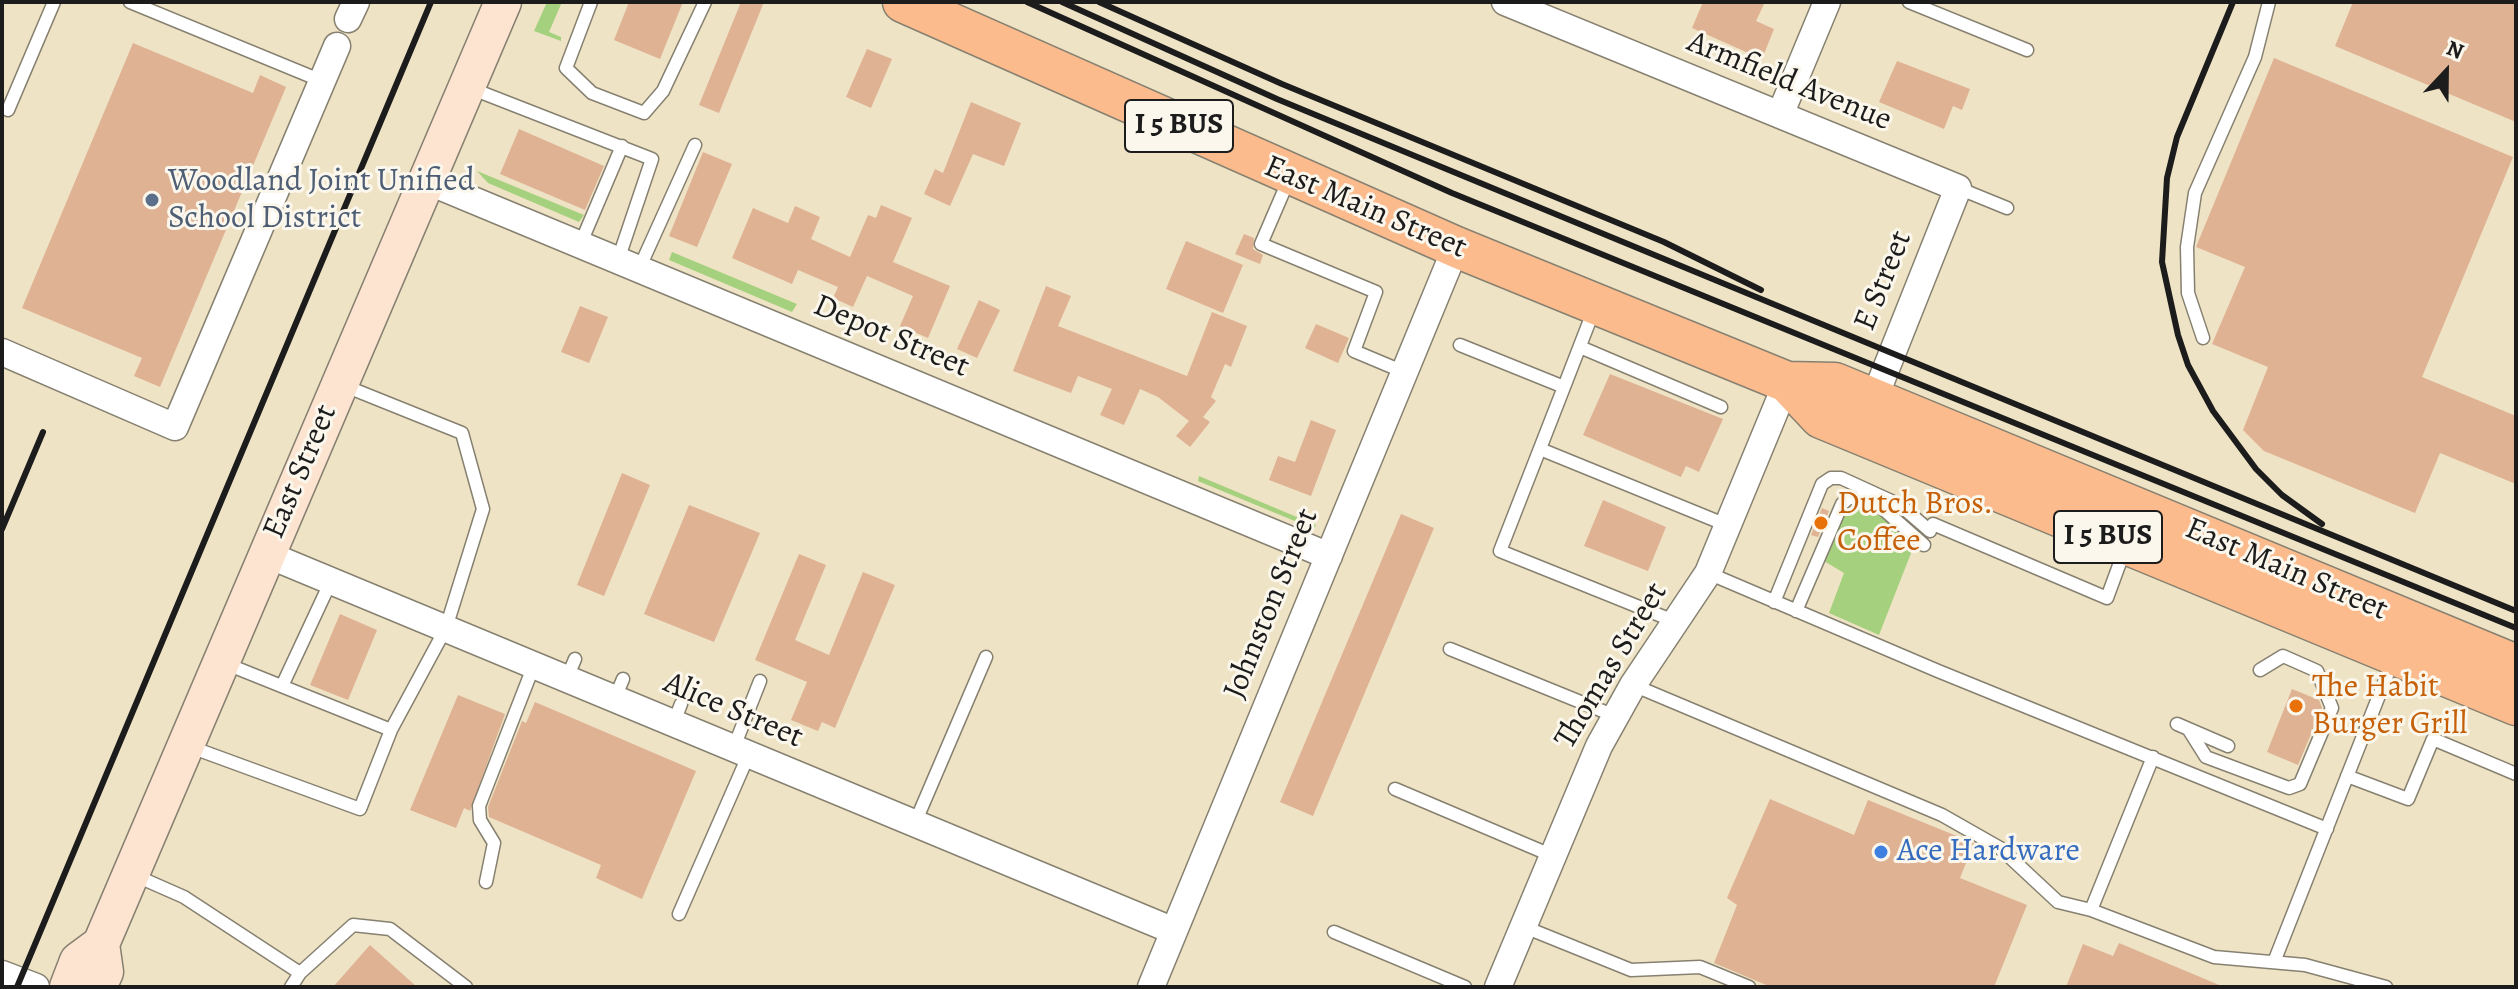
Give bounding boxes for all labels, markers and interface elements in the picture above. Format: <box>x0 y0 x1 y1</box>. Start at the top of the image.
street label: Armfield Avenue <box>1681 24 1897 140</box>
north arrow <box>2406 32 2486 112</box>
text: N <box>2442 33 2468 67</box>
road number: I 5 BUS <box>1125 100 1233 152</box>
street label: East Main Street <box>1258 148 1472 268</box>
place label: Woodland Joint Unified School District <box>168 163 475 238</box>
marker: Woodland Joint Unified School District <box>143 191 161 209</box>
street label: E Street <box>1847 226 1921 336</box>
street label: Depot Street <box>807 287 975 387</box>
street label: East Street <box>256 399 346 545</box>
place label: Dutch Bros. Coffee <box>1837 486 1993 561</box>
street label: Johnston Street <box>1216 503 1328 705</box>
street label: East Main Street <box>2179 510 2393 630</box>
road number: I 5 BUS <box>2054 511 2162 563</box>
marker: Dutch Bros. Coffee <box>1812 514 1830 532</box>
street label: Thomas Street <box>1547 576 1677 756</box>
street label: Alice Street <box>658 665 808 757</box>
place label: The Habit Burger Grill <box>2312 669 2467 744</box>
marker: The Habit Burger Grill <box>2287 697 2305 715</box>
place label: Ace Hardware <box>1897 833 2080 871</box>
marker: Ace Hardware <box>1872 843 1890 861</box>

